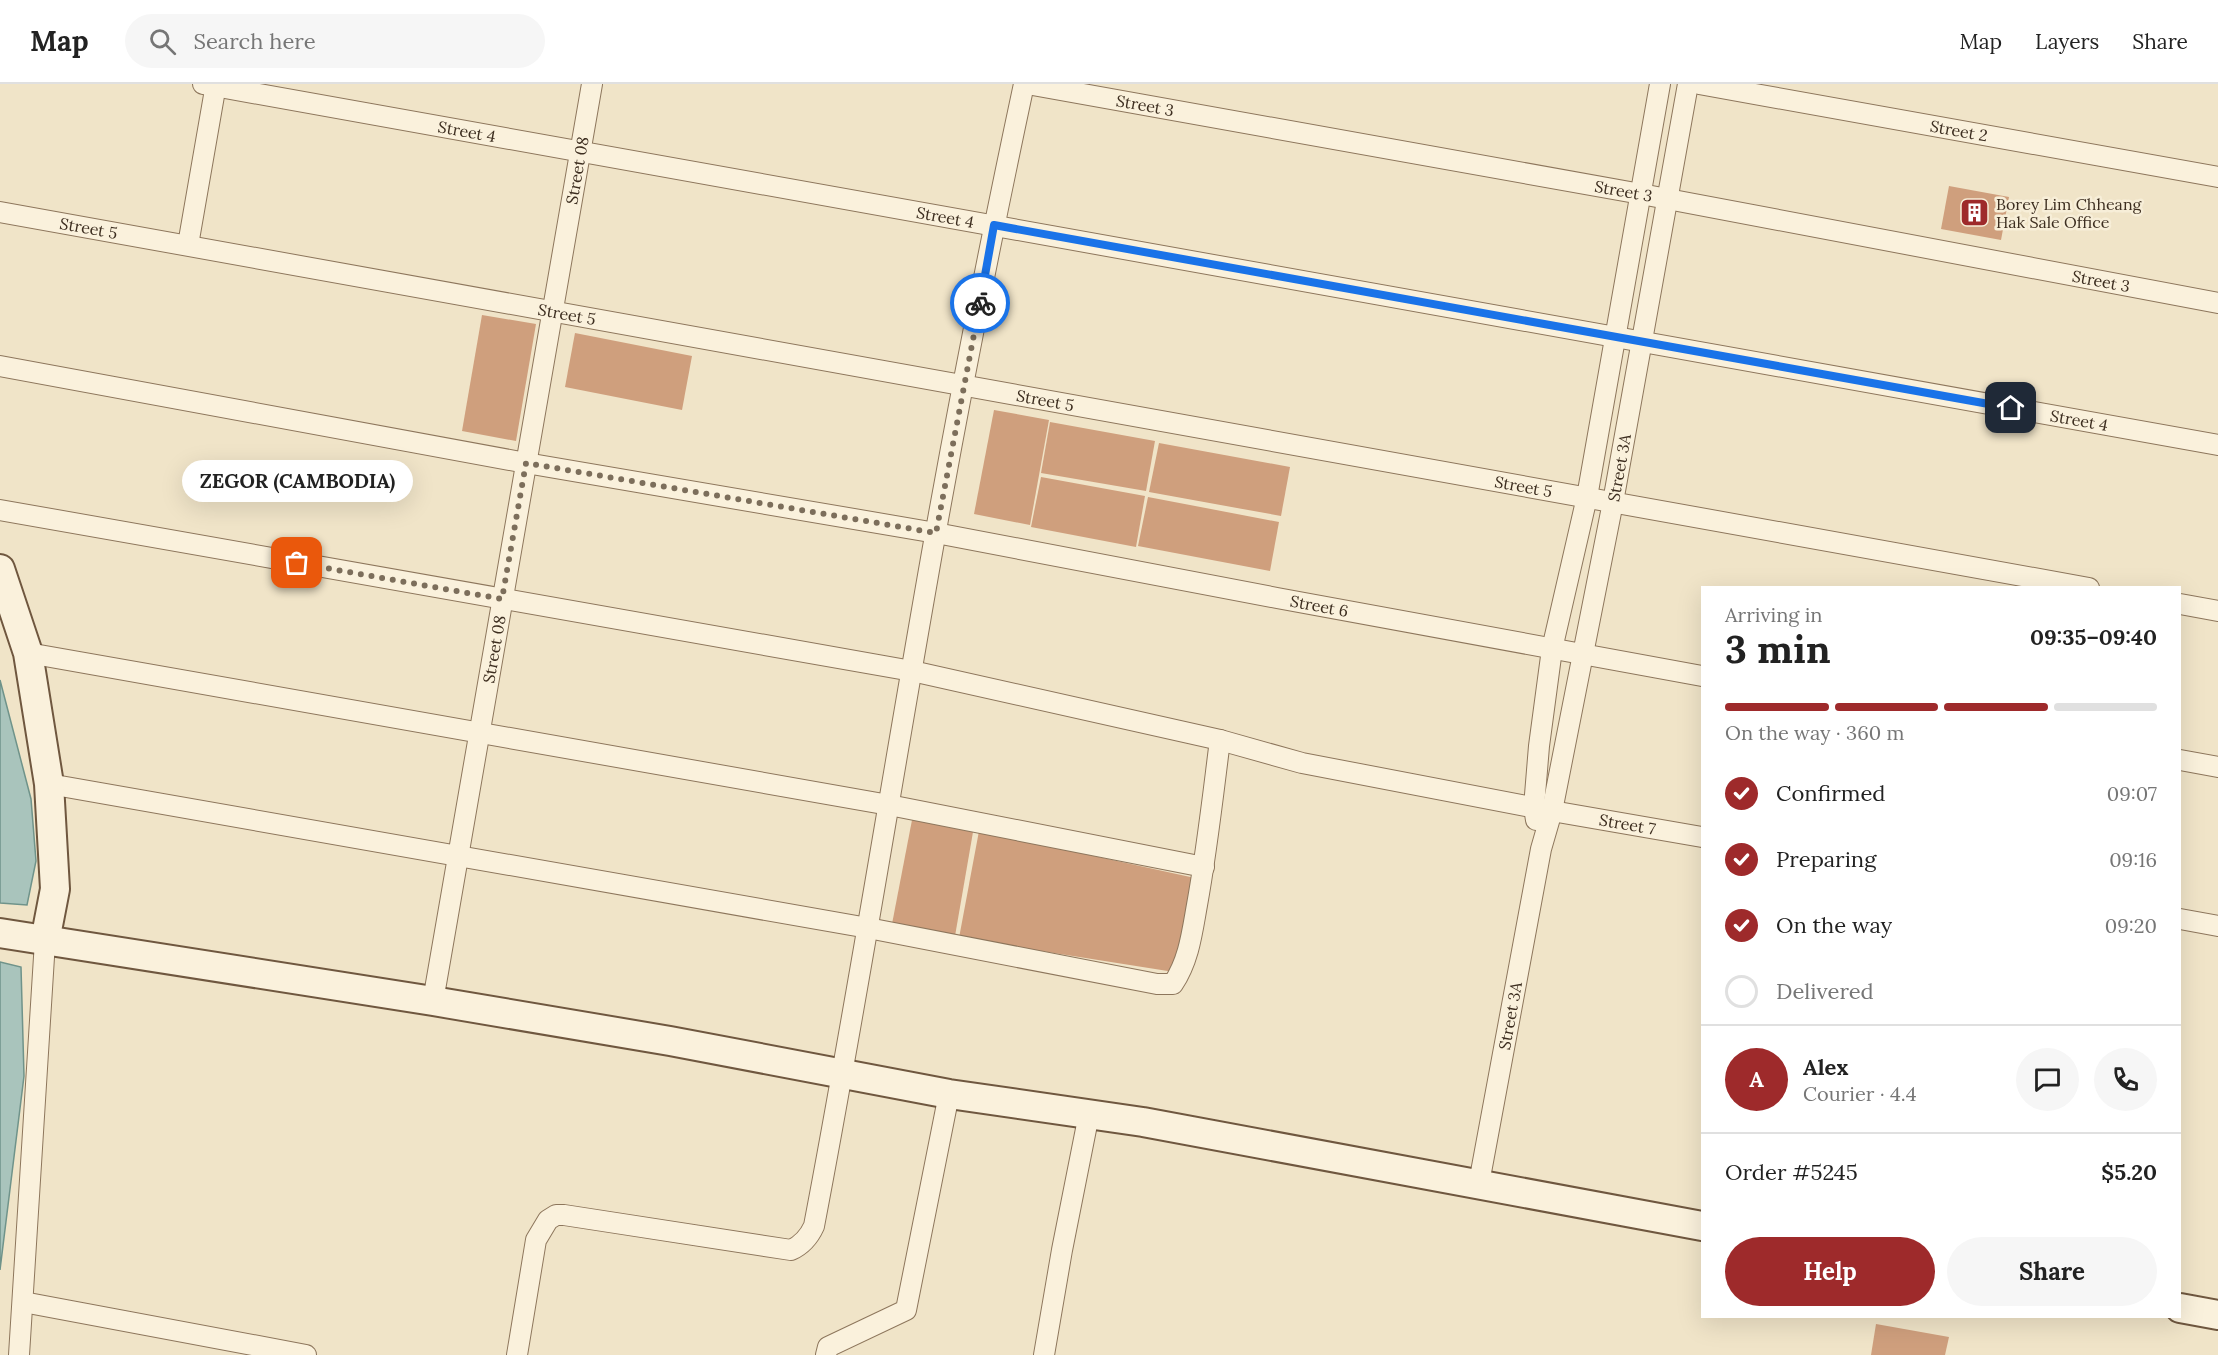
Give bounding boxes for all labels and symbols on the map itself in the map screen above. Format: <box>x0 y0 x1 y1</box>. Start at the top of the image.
street label: Street 3 <box>1115 90 1176 120</box>
street label: Street 4 <box>436 116 498 146</box>
street label: Street 2 <box>1928 116 1989 146</box>
street label: Street 08 <box>561 135 593 206</box>
street label: Street 3 <box>1593 176 1654 206</box>
place label: Borey Lim Chheang Hak Sale Office <box>1996 194 2143 232</box>
building icon: Borey Lim Chheang Hak Sale Office <box>1959 197 1991 229</box>
street label: Street 4 <box>915 202 976 232</box>
street label: Street 5 <box>58 213 119 243</box>
street label: Street 3 <box>2070 266 2132 296</box>
courier <box>950 273 1010 333</box>
street label: Street 5 <box>536 299 597 329</box>
pin <box>1985 382 2036 433</box>
street label: Street 5 <box>1015 385 1076 415</box>
street label: Street 4 <box>2049 405 2110 435</box>
street label: Street 3A <box>1603 431 1635 503</box>
callout: ZEGOR (CAMBODIA) <box>182 461 412 503</box>
street label: Street 5 <box>1493 471 1554 501</box>
pin <box>271 537 322 588</box>
street label: Street 6 <box>1289 591 1350 621</box>
street label: Street 08 <box>478 614 510 685</box>
street label: Street 7 <box>1598 809 1658 839</box>
street label: Street 3A <box>1494 979 1526 1051</box>

